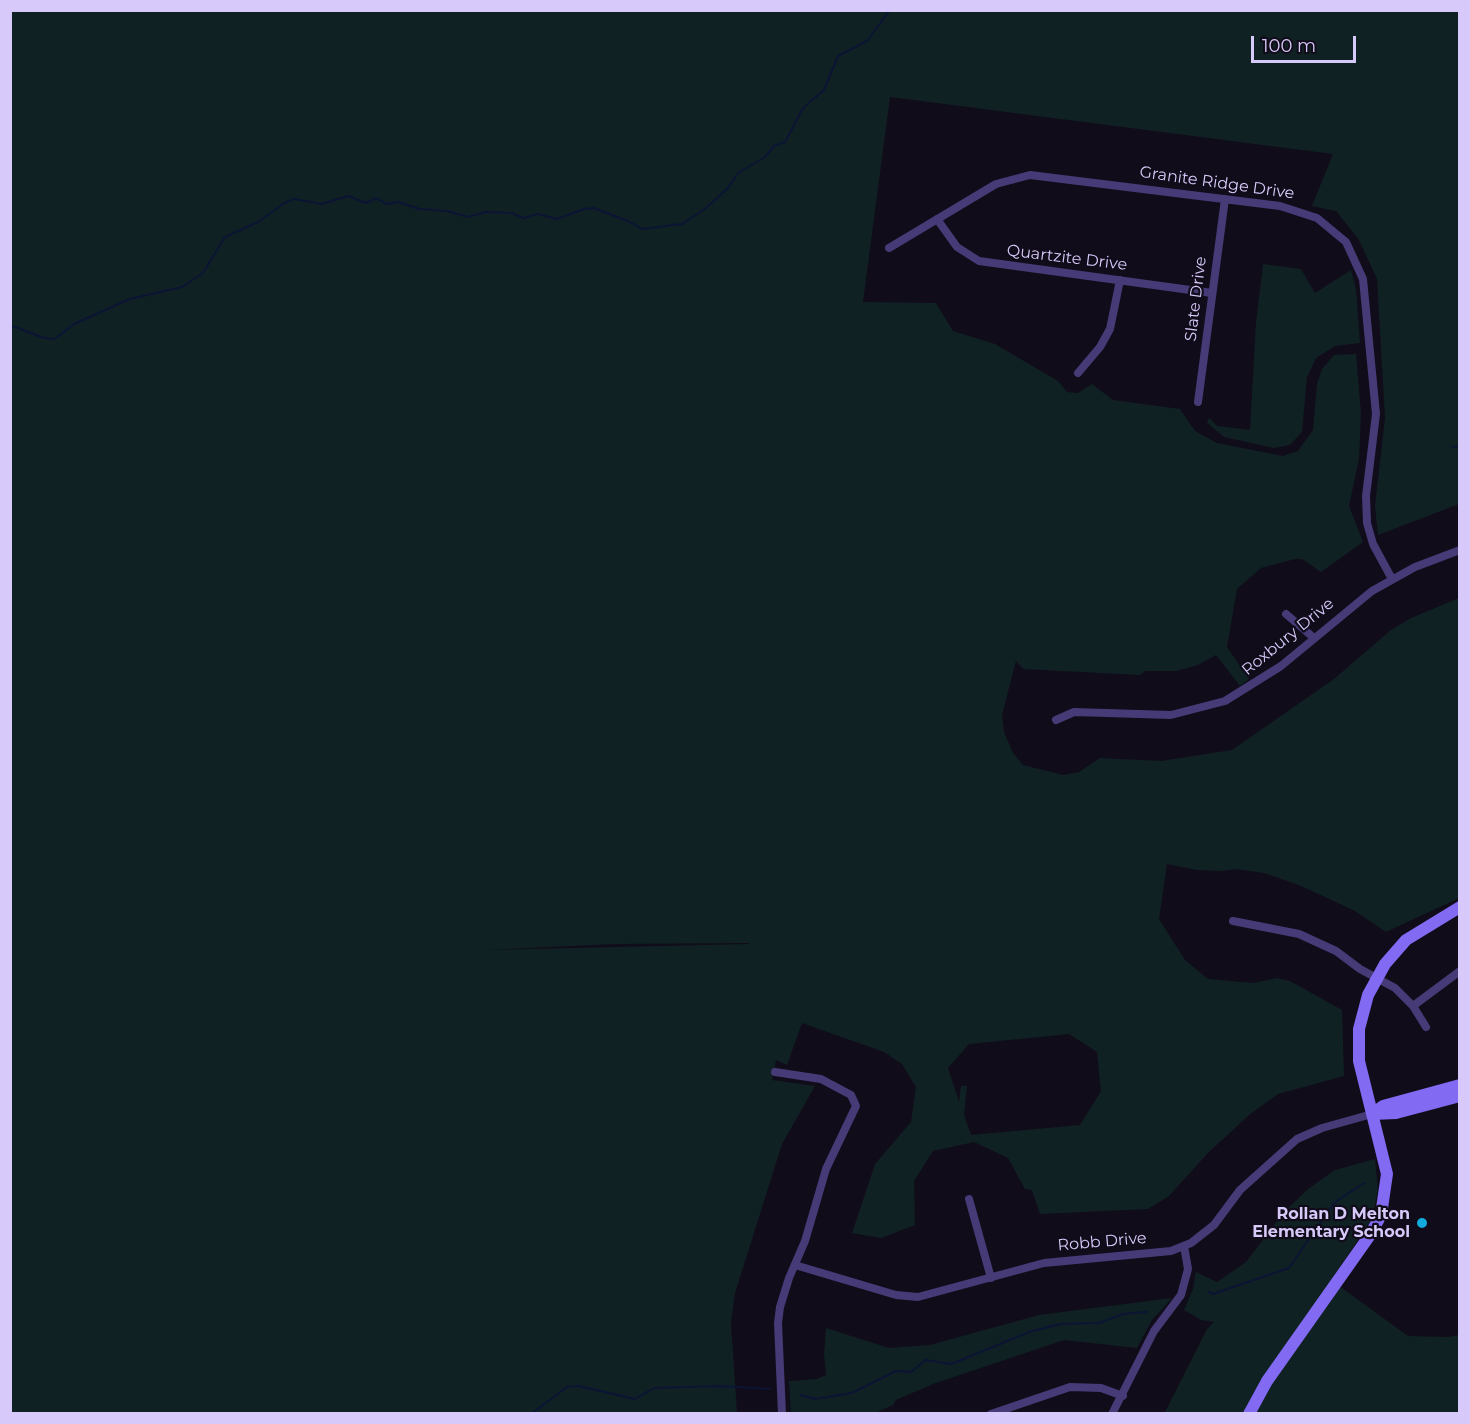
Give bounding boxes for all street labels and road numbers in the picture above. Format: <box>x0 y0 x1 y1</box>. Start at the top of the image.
street label: Granite Ridge Drive <box>1138 163 1296 203</box>
street label: Quartzite Drive <box>1006 241 1128 275</box>
street label: Slate Drive <box>1181 255 1211 343</box>
street label: Roxbury Drive <box>1238 594 1338 680</box>
street label: Robb Drive <box>1057 1229 1147 1255</box>

